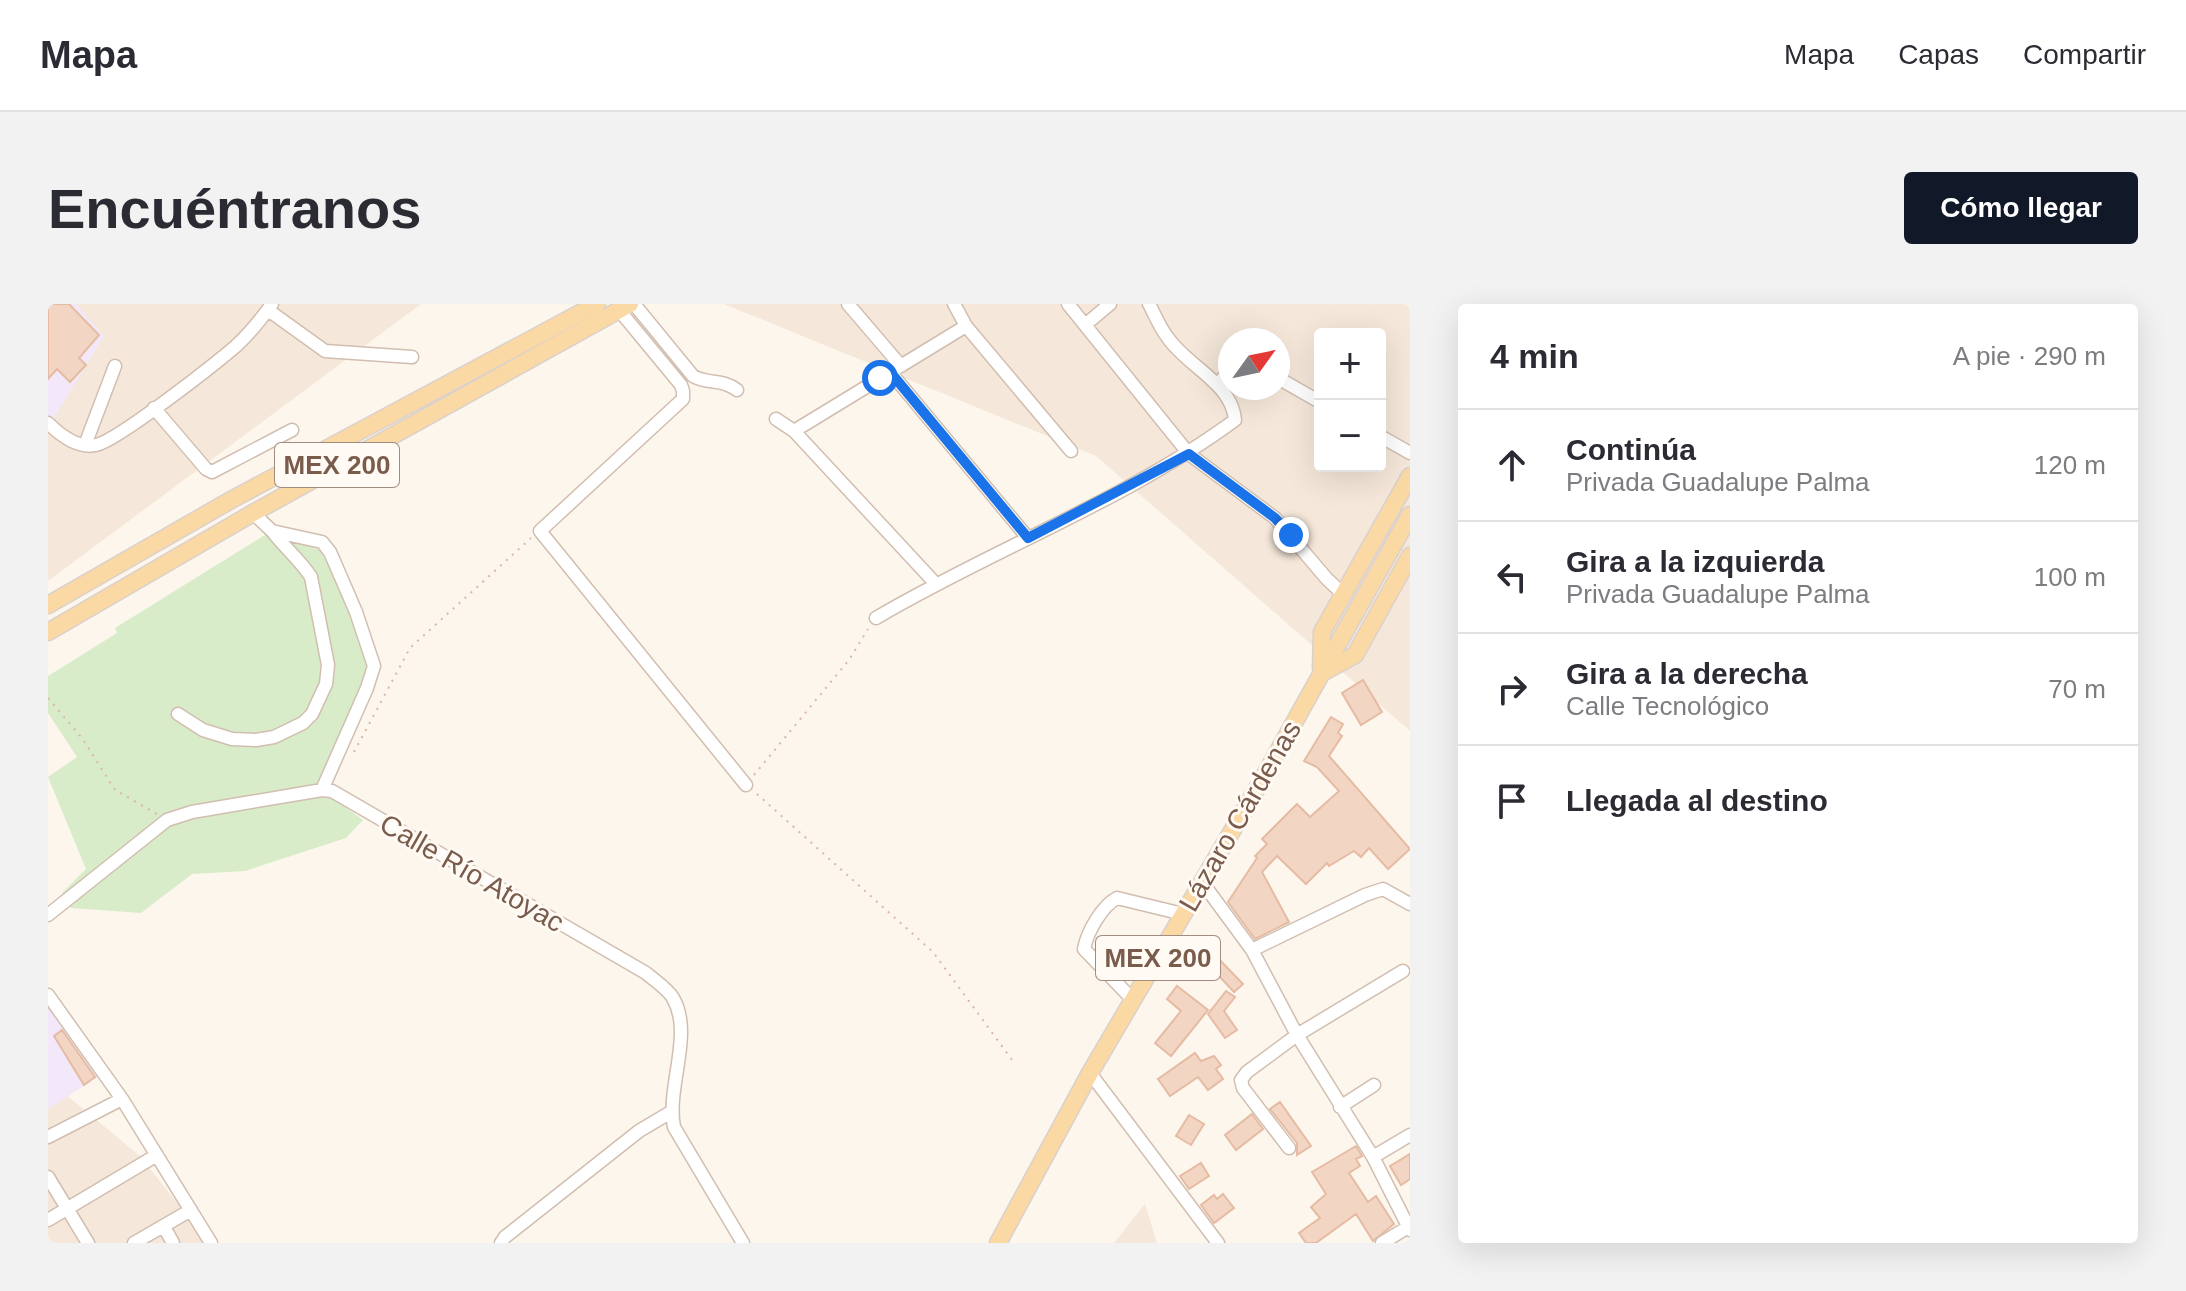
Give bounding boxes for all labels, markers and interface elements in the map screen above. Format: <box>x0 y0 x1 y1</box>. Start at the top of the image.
text: Mapa <box>40 34 137 76</box>
text: Mapa <box>1784 39 1854 70</box>
text: Capas <box>1898 39 1979 70</box>
text: Compartir <box>2023 39 2146 70</box>
button: Cómo llegar <box>1904 172 2138 244</box>
text: Encuéntranos <box>48 177 421 240</box>
north arrow <box>1218 328 1290 400</box>
map controls <box>1314 328 1386 472</box>
button: + <box>1314 328 1386 400</box>
text: 4 min <box>1490 337 1579 375</box>
text: A pie · 290 m <box>1953 341 2106 371</box>
route start <box>862 360 898 396</box>
button: − <box>1314 400 1386 472</box>
text: Continúa <box>1566 433 1696 466</box>
road number: MEX 200 <box>275 443 399 487</box>
icon: ahead <box>1490 443 1534 487</box>
text: 120 m <box>2034 450 2106 480</box>
text: Privada Guadalupe Palma <box>1566 467 1870 497</box>
route end <box>1273 517 1309 553</box>
text: Gira a la izquierda <box>1566 545 1824 578</box>
icon: left <box>1490 555 1534 599</box>
text: 100 m <box>2034 562 2106 592</box>
text: Privada Guadalupe Palma <box>1566 579 1870 609</box>
text: Gira a la derecha <box>1566 657 1808 690</box>
icon: right <box>1490 667 1534 711</box>
text: 70 m <box>2048 674 2106 704</box>
text: Calle Tecnológico <box>1566 691 1769 721</box>
street label: Lázaro Cárdenas <box>1173 715 1307 917</box>
icon: arrive <box>1490 779 1534 823</box>
text: Llegada al destino <box>1566 784 1828 817</box>
street label: Calle Río Atoyac <box>375 808 569 938</box>
road number: MEX 200 <box>1096 936 1220 980</box>

